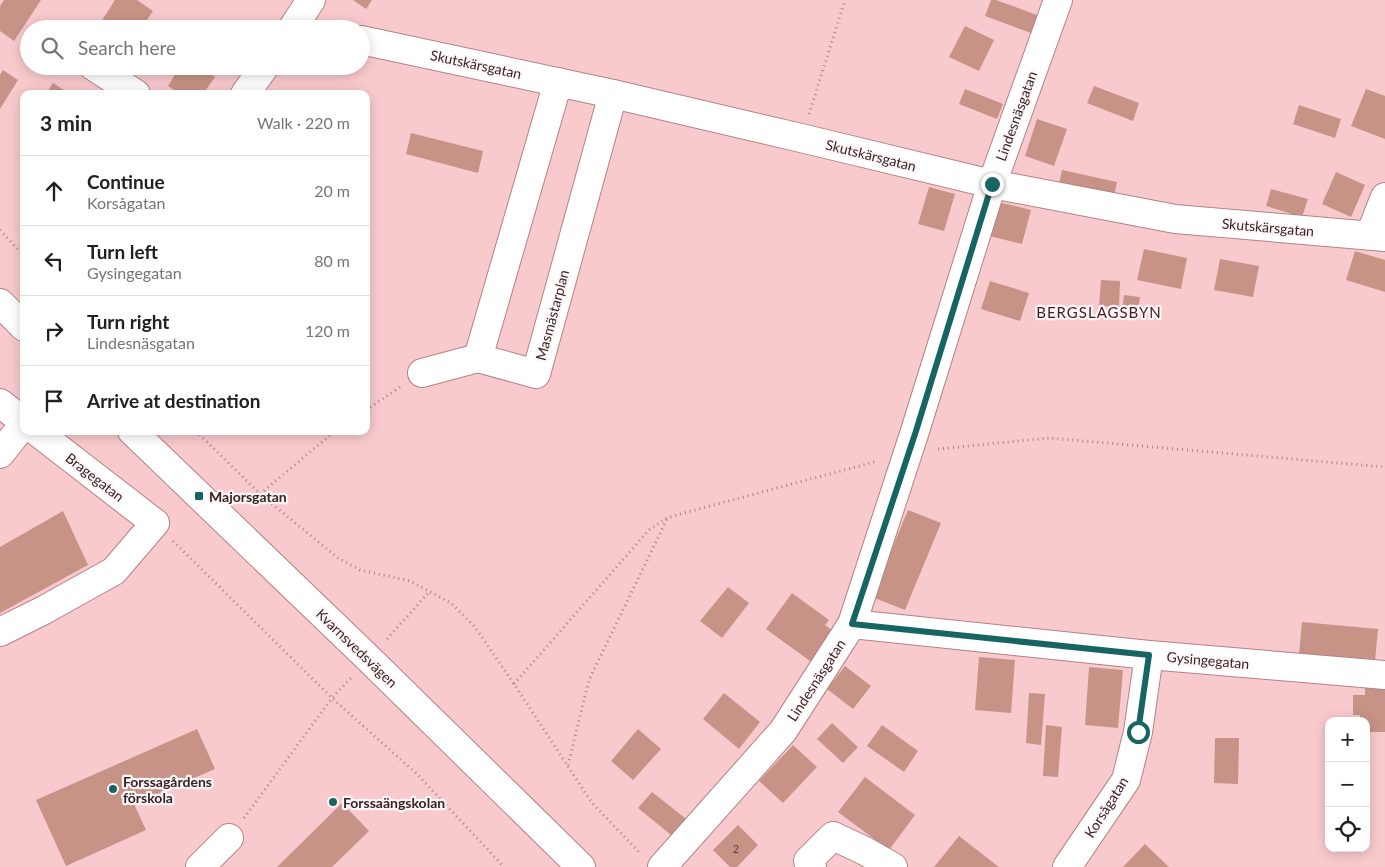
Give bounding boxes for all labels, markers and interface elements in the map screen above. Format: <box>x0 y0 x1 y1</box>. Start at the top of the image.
search box <box>20 20 370 75</box>
icon: search <box>38 34 66 62</box>
text: Search here <box>78 36 176 59</box>
street label: Skutskärsgatan <box>429 46 523 82</box>
street label: Lindesnäsgatan <box>992 69 1040 163</box>
text: 3 min <box>40 110 92 135</box>
text: Walk · 220 m <box>257 113 350 132</box>
street label: Skutskärsgatan <box>824 136 918 174</box>
text: Continue <box>87 170 165 193</box>
route end <box>981 173 1004 196</box>
icon: ahead <box>40 177 68 205</box>
text: 20 m <box>314 181 350 200</box>
text: Korsågatan <box>87 193 166 212</box>
street label: Skutskärsgatan <box>1221 214 1315 240</box>
text: Turn left <box>87 240 158 263</box>
icon: left <box>40 247 68 275</box>
text: 80 m <box>314 251 350 270</box>
text: Gysingegatan <box>87 263 182 282</box>
street label: Masmästarplan <box>532 268 572 362</box>
district label: BERGSLAGSBYN <box>1036 303 1162 321</box>
text: Turn right <box>87 310 169 333</box>
icon: right <box>40 317 68 345</box>
text: 120 m <box>305 321 350 340</box>
text: Lindesnäsgatan <box>87 333 195 352</box>
icon: arrive <box>40 387 68 415</box>
text: Arrive at destination <box>87 389 260 412</box>
street label: Bragegatan <box>62 449 128 505</box>
place label: Majorsgatan <box>209 488 287 505</box>
marker: Majorsgatan <box>193 490 205 502</box>
street label: Kvarnsvedsvägen <box>313 605 401 691</box>
street label: Lindesnäsgatan <box>783 636 849 724</box>
street label: Gysingegatan <box>1166 648 1250 672</box>
map controls <box>1325 717 1370 852</box>
button: + <box>1325 717 1370 762</box>
route start <box>1127 721 1150 744</box>
button: − <box>1325 762 1370 807</box>
place label: Forssagårdens förskola <box>123 773 212 806</box>
street label: Korsågatan <box>1081 773 1131 841</box>
marker: Forssagårdens förskola <box>107 783 119 795</box>
place label: Forssaängskolan <box>343 794 445 811</box>
marker: Forssaängskolan <box>327 796 339 808</box>
button: locate <box>1325 807 1370 852</box>
house number: 2 <box>733 842 739 855</box>

